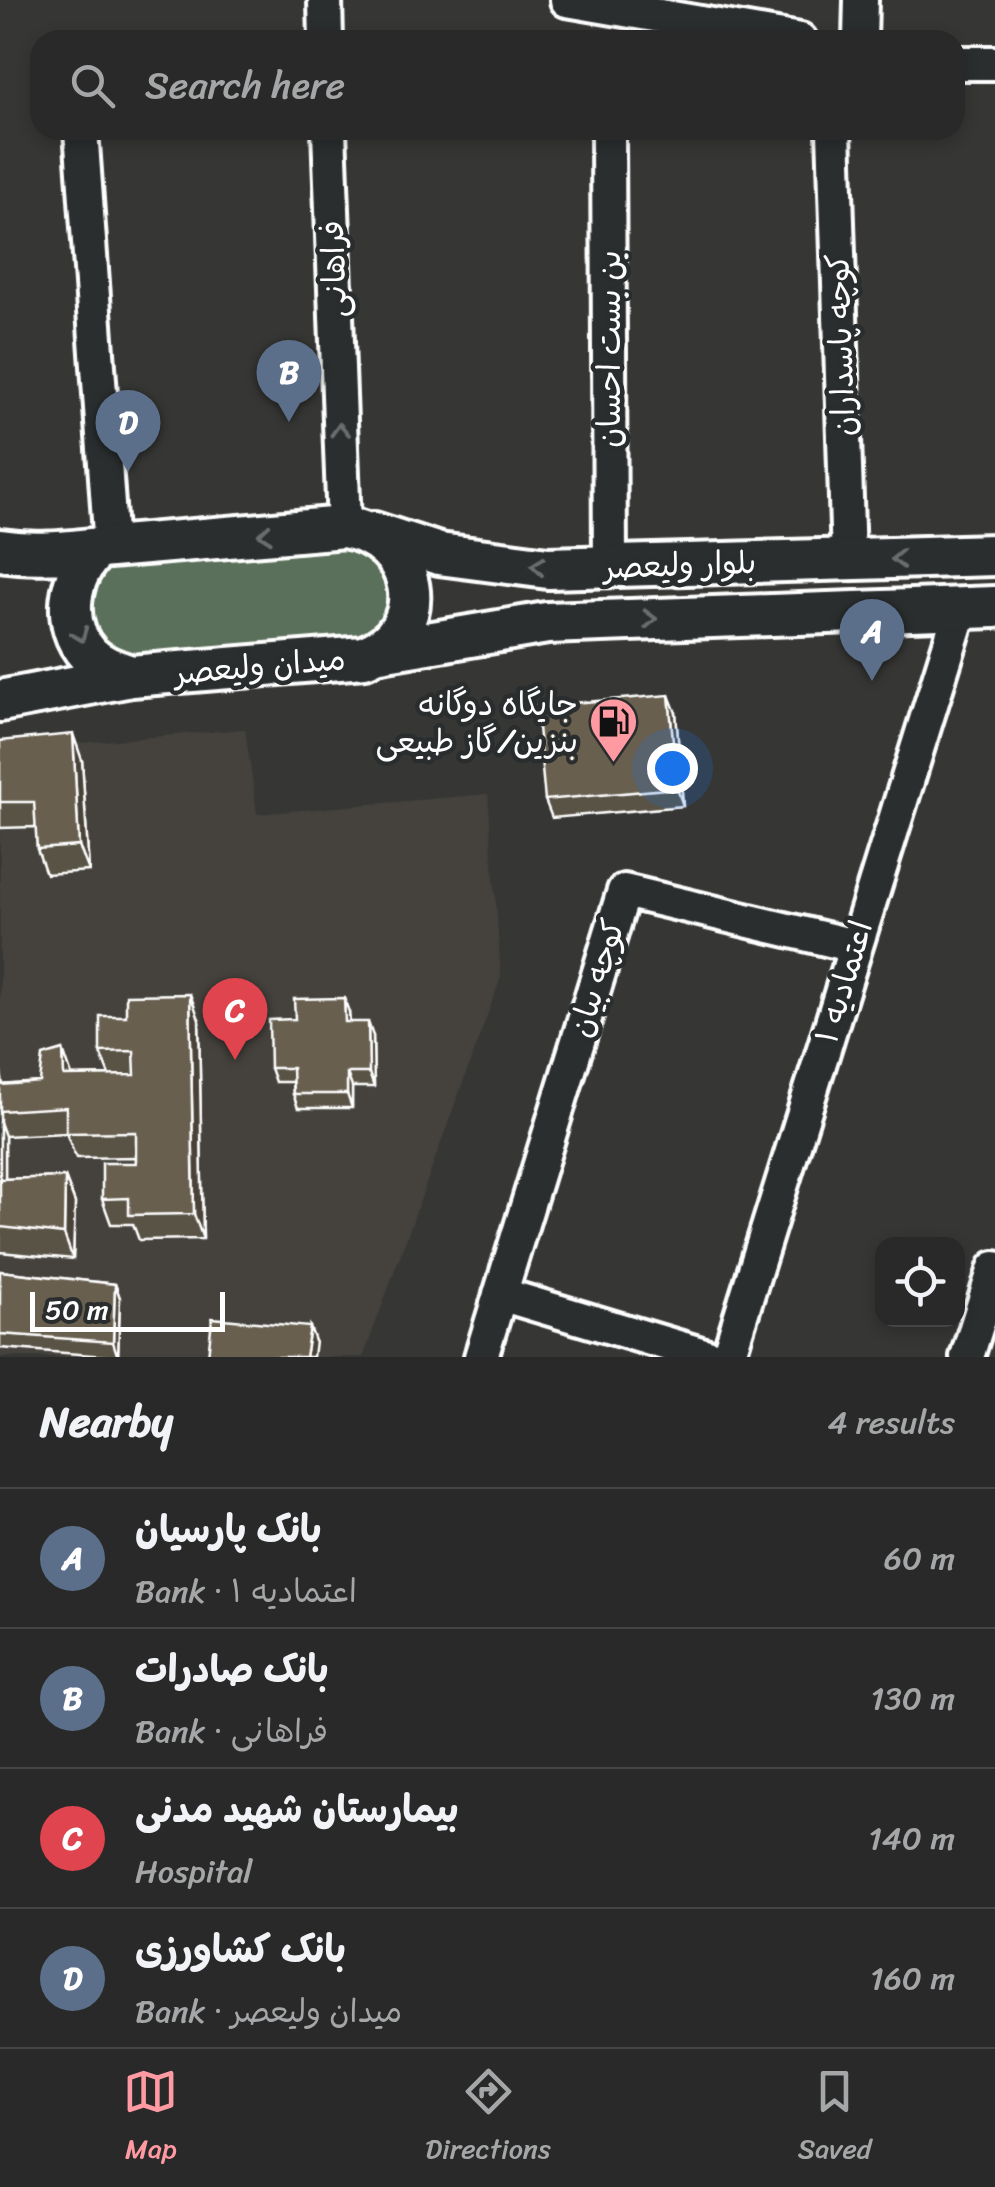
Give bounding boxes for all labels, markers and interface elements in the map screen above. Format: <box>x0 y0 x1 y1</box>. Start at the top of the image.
search box <box>30 30 965 140</box>
text: Search here <box>145 52 345 119</box>
icon: search <box>65 58 120 113</box>
street label: فراهانی <box>304 219 364 319</box>
street label: بن بست احسان <box>581 250 638 448</box>
street label: کوچه پاسداران <box>809 253 873 437</box>
pin: B <box>256 340 322 422</box>
pin: D <box>96 390 160 472</box>
one-way arrow <box>330 421 351 437</box>
one-way arrow <box>257 522 273 544</box>
street label: بلوار ولیعصر <box>600 534 757 596</box>
one-way arrow <box>889 548 905 569</box>
one-way arrow <box>529 555 545 577</box>
pin: A <box>840 598 904 681</box>
one-way arrow <box>643 609 659 630</box>
one-way arrow <box>68 625 88 643</box>
street label: میدان ولیعصر <box>169 630 348 702</box>
place label: جایگاه دوگانه بنزین/گاز طبیعی <box>376 676 578 770</box>
fuel station icon: جایگاه دوگانه بنزین/گاز طبیعی <box>587 696 639 764</box>
your location <box>647 743 698 794</box>
street label: کوچه بیان <box>552 911 642 1045</box>
street label: اعتمادیه ۱ <box>798 913 890 1051</box>
pin: C <box>202 978 268 1060</box>
map controls <box>875 1237 965 1327</box>
button: locate <box>875 1237 965 1327</box>
text: 50 m <box>45 1285 109 1334</box>
scale bar <box>30 1287 225 1332</box>
text: Nearby <box>40 1385 173 1459</box>
text: 4 results <box>827 1394 955 1451</box>
text: بانک پارسیان <box>135 1496 322 1563</box>
text: A <box>62 1530 83 1587</box>
text: 60 m <box>884 1530 955 1587</box>
text: Bank · اعتمادیه ۱ <box>135 1563 357 1620</box>
text: بانک صادرات <box>135 1636 329 1703</box>
text: B <box>62 1670 83 1727</box>
text: 130 m <box>871 1670 955 1727</box>
text: Bank · فراهانی <box>135 1703 328 1760</box>
text: بیمارستان شهید مدنی <box>135 1776 459 1843</box>
text: C <box>63 1810 82 1867</box>
text: 140 m <box>868 1810 955 1867</box>
text: Hospital <box>135 1843 252 1900</box>
text: بانک کشاورزی <box>135 1916 346 1983</box>
text: D <box>63 1950 82 2007</box>
text: 160 m <box>870 1950 955 2007</box>
text: Bank · میدان ولیعصر <box>135 1983 402 2040</box>
tab: Map <box>123 2064 178 2173</box>
tab: Directions <box>425 2064 551 2173</box>
tab: Saved <box>798 2064 872 2173</box>

